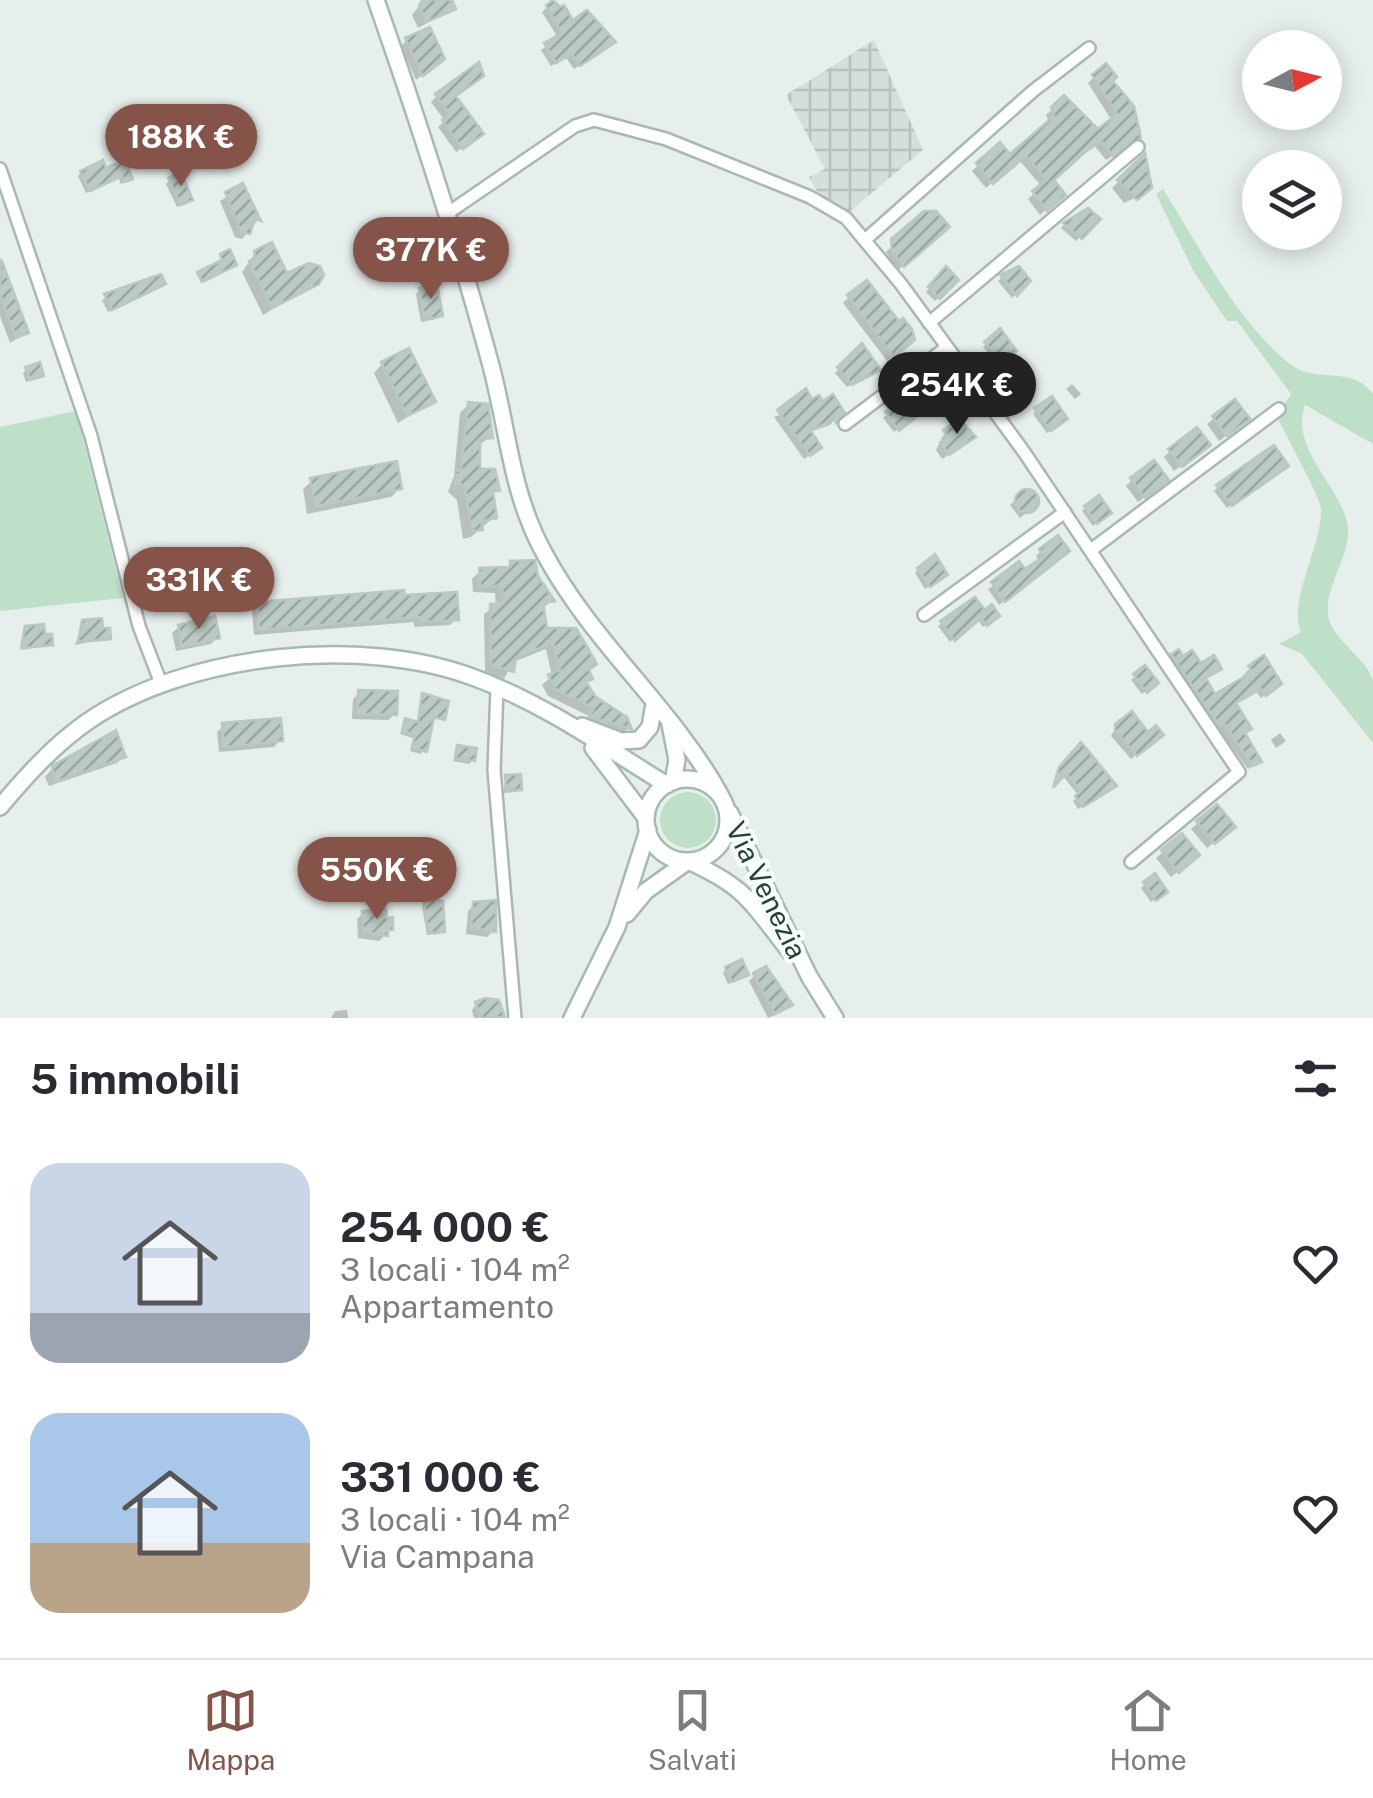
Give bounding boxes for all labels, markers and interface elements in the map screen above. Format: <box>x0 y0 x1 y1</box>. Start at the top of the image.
north arrow <box>1242 30 1342 130</box>
map controls <box>1242 30 1342 250</box>
pin: 188K € <box>100 104 262 189</box>
text: 188K € <box>127 118 235 155</box>
button: layers <box>1242 150 1342 250</box>
pin: 377K € <box>350 217 512 302</box>
text: 377K € <box>375 231 487 268</box>
pin: 254K € <box>876 352 1038 437</box>
text: 254K € <box>900 366 1014 403</box>
pin: 331K € <box>118 547 280 632</box>
text: 331K € <box>145 561 253 598</box>
street label: Via Venezia <box>720 816 814 964</box>
pin: 550K € <box>296 837 458 922</box>
text: 550K € <box>320 851 434 888</box>
icon: filters <box>1288 1051 1343 1106</box>
text: 5 immobili <box>30 1054 240 1103</box>
text: 254 000 € <box>340 1202 550 1251</box>
icon: home <box>110 1203 230 1323</box>
icon: heart <box>1288 1236 1343 1291</box>
text: 3 locali · 104 m² <box>340 1251 570 1288</box>
text: Appartamento <box>340 1288 554 1325</box>
text: 331 000 € <box>340 1452 541 1501</box>
icon: home <box>110 1453 230 1573</box>
icon: heart <box>1288 1486 1343 1541</box>
text: 3 locali · 104 m² <box>340 1501 570 1538</box>
text: Via Campana <box>340 1538 535 1575</box>
tab: Mappa <box>186 1683 275 1776</box>
tab: Salvati <box>648 1683 737 1776</box>
tab: Home <box>1109 1683 1187 1776</box>

